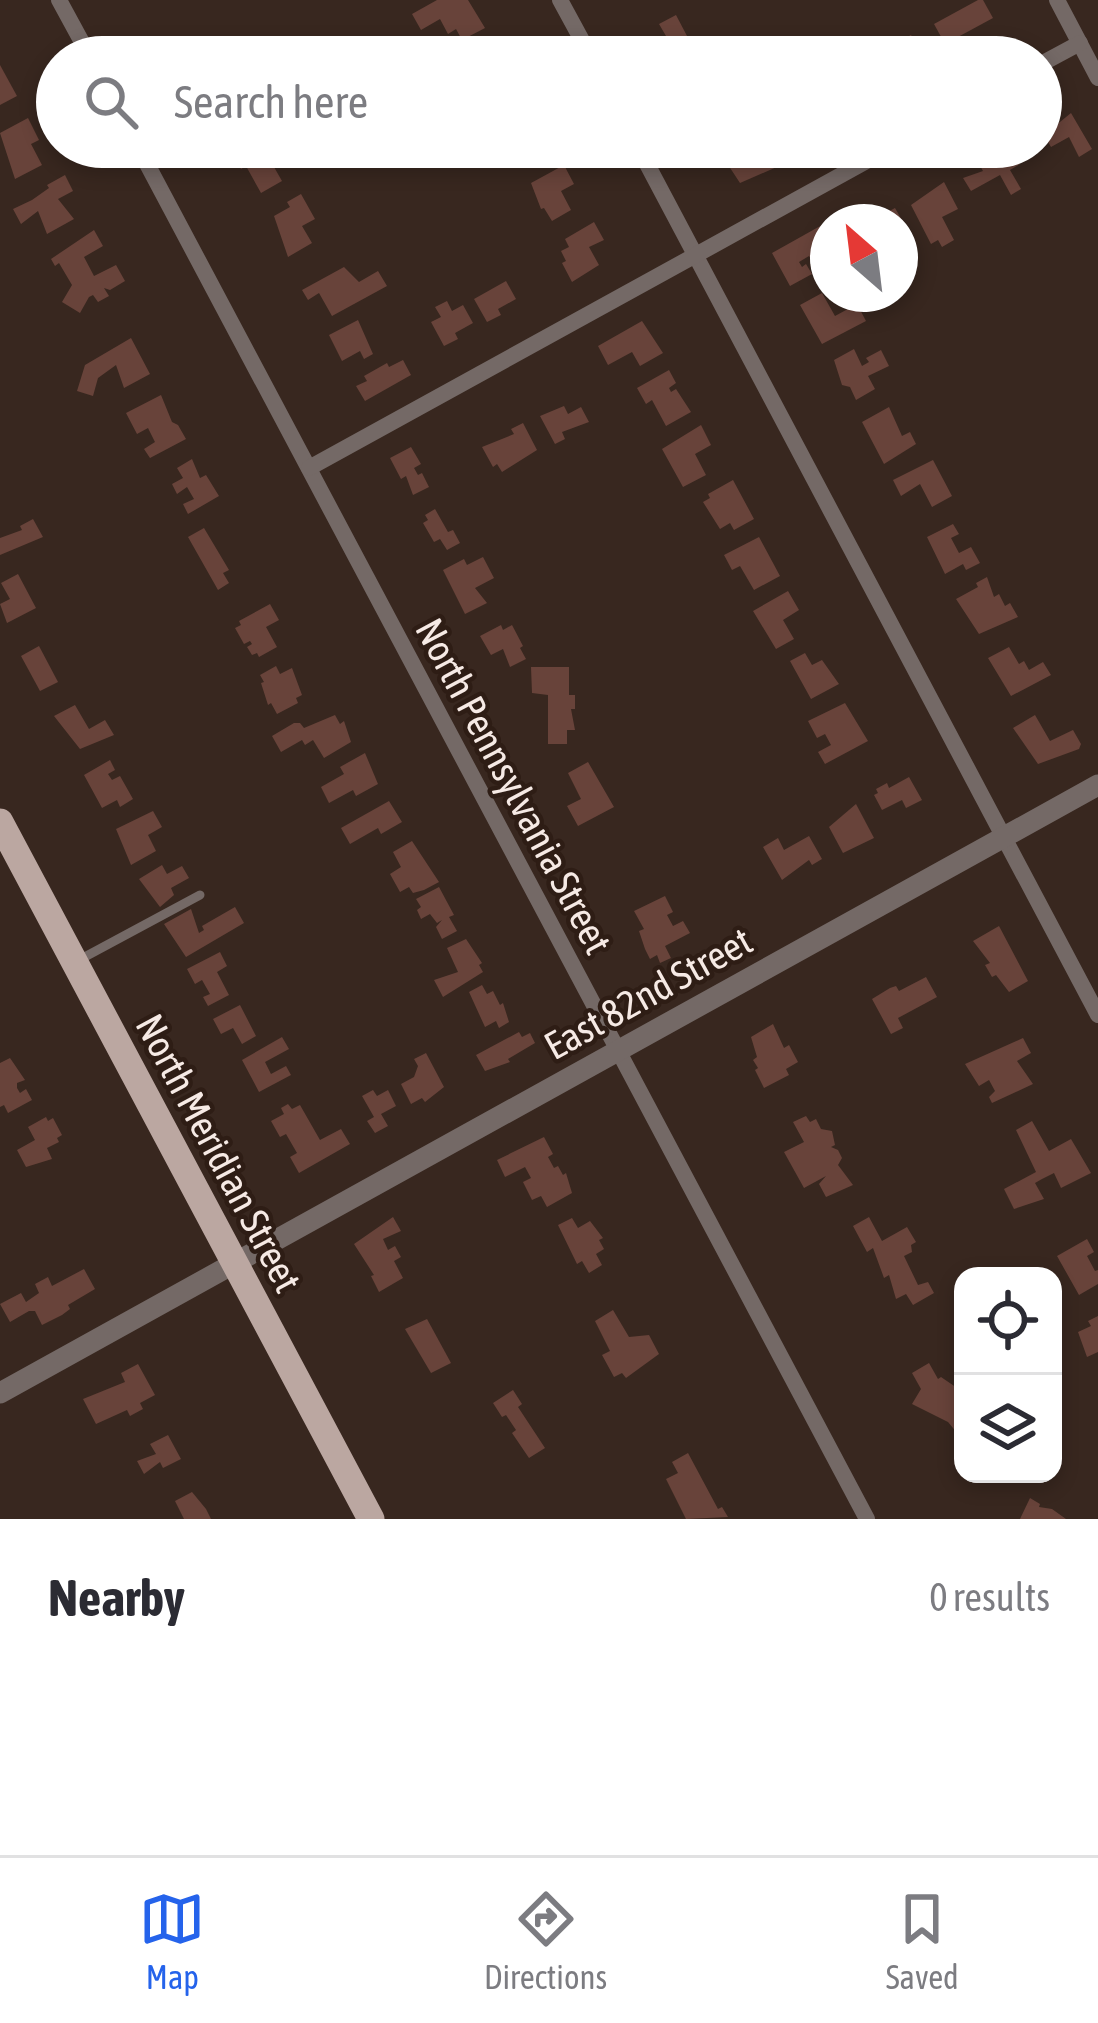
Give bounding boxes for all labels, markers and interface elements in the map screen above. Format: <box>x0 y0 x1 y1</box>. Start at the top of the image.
search box <box>36 36 1062 168</box>
icon: search <box>78 69 144 135</box>
text: Search here <box>174 76 368 128</box>
north arrow <box>810 204 918 312</box>
street label: North Pennsylvania Street <box>407 611 621 961</box>
street label: East 82nd Street <box>537 918 759 1068</box>
street label: North Meridian Street <box>127 1007 311 1299</box>
map controls <box>954 1267 1062 1483</box>
button: locate <box>954 1267 1062 1375</box>
button: layers <box>954 1375 1062 1483</box>
text: Nearby <box>48 1568 185 1627</box>
text: 0 results <box>929 1575 1050 1619</box>
tab: Map <box>139 1886 205 1996</box>
tab: Directions <box>484 1886 607 1996</box>
tab: Saved <box>886 1886 959 1996</box>

